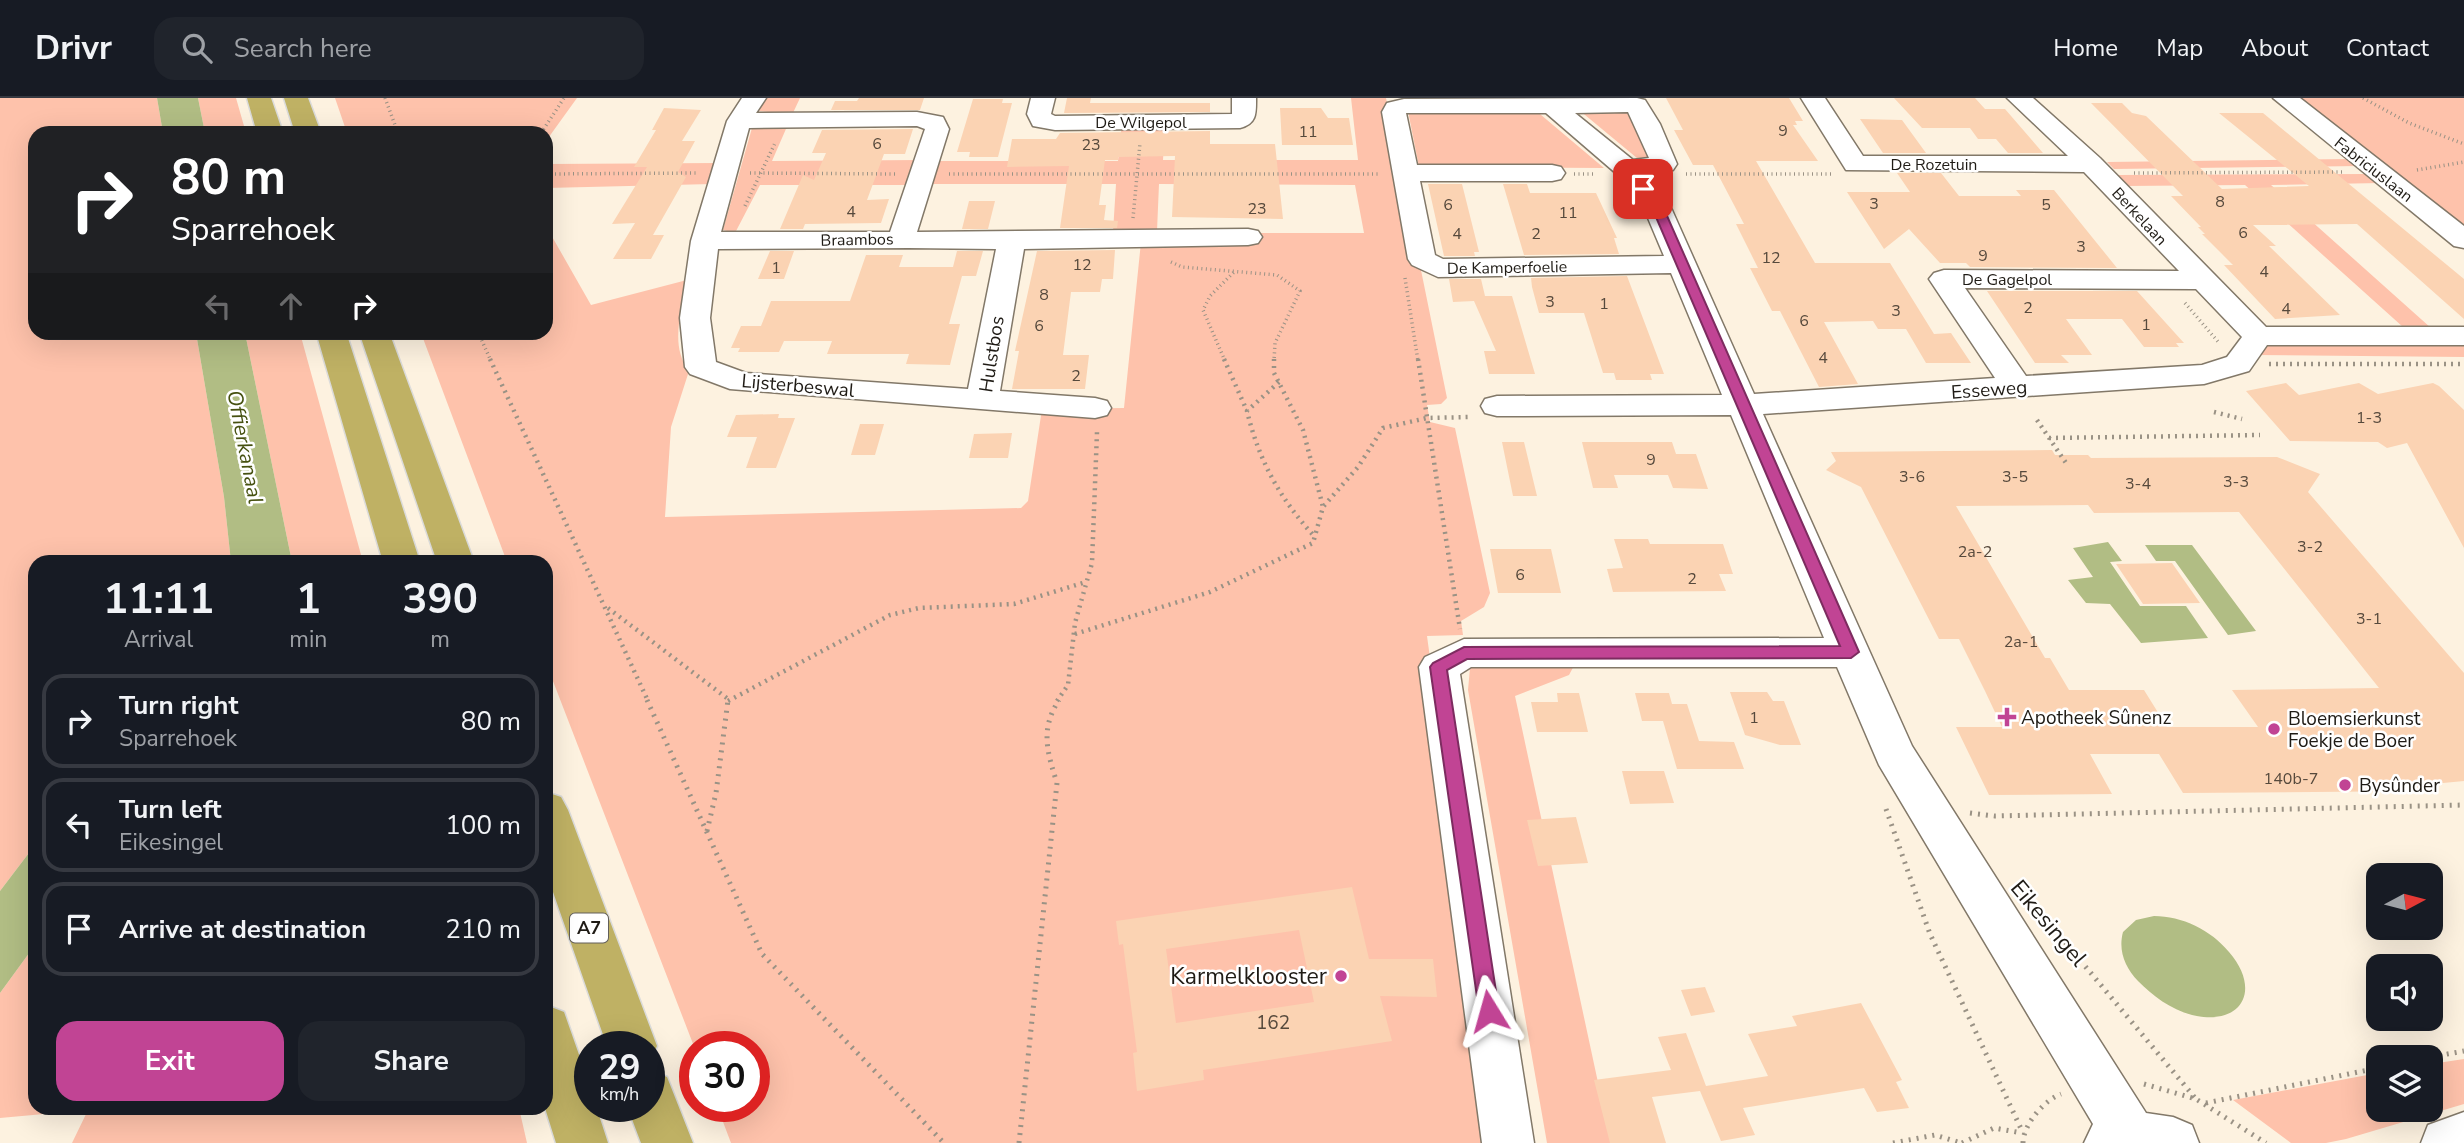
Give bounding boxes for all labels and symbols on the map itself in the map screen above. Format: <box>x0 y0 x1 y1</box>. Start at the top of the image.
street label: De Wilgepol <box>1095 112 1187 134</box>
house number: 9 <box>1778 120 1788 142</box>
house number: 11 <box>1298 121 1318 143</box>
street label: Fabriciuslaan <box>2329 132 2417 207</box>
house number: 6 <box>872 133 882 155</box>
house number: 23 <box>1081 134 1101 156</box>
street label: De Rozetuin <box>1891 154 1977 176</box>
pin <box>1613 159 1673 219</box>
street label: Berkelaan <box>2107 183 2172 251</box>
house number: 8 <box>2215 191 2225 213</box>
house number: 3 <box>1869 193 1879 215</box>
house number: 6 <box>1443 194 1453 216</box>
house number: 5 <box>2041 194 2051 216</box>
house number: 23 <box>1247 198 1267 220</box>
house number: 4 <box>846 201 856 223</box>
house number: 11 <box>1558 202 1578 224</box>
house number: 6 <box>2238 222 2248 244</box>
house number: 4 <box>1452 223 1462 245</box>
house number: 2 <box>1531 223 1541 245</box>
street label: Braambos <box>820 228 894 252</box>
house number: 3 <box>2076 236 2086 258</box>
house number: 9 <box>1978 245 1988 267</box>
house number: 12 <box>1761 247 1781 269</box>
house number: 12 <box>1072 254 1092 276</box>
street label: De Kamperfoelie <box>1447 256 1567 280</box>
house number: 1 <box>771 257 781 279</box>
house number: 4 <box>2259 261 2269 283</box>
street label: De Gagelpol <box>1962 269 2052 291</box>
house number: 8 <box>1039 284 1049 306</box>
house number: 3 <box>1545 291 1555 313</box>
house number: 1 <box>1599 293 1609 315</box>
house number: 2 <box>2023 297 2033 319</box>
house number: 4 <box>2281 298 2291 320</box>
house number: 3 <box>1891 300 1901 322</box>
house number: 6 <box>1799 310 1809 332</box>
street label: Hulstbos <box>973 314 1011 394</box>
house number: 1 <box>2141 314 2151 336</box>
house number: 6 <box>1034 315 1044 337</box>
house number: 4 <box>1818 347 1828 369</box>
house number: 2 <box>1071 365 1081 387</box>
street label: Lijsterbeswal <box>740 368 856 404</box>
street label: Esseweg <box>1950 374 2028 406</box>
water label: Offierkanaal <box>220 388 270 506</box>
house number: 1-3 <box>2356 407 2382 429</box>
house number: 9 <box>1646 449 1656 471</box>
house number: 3-6 <box>1899 466 1925 488</box>
house number: 3-5 <box>2002 466 2028 488</box>
house number: 3-3 <box>2223 471 2249 493</box>
house number: 3-4 <box>2125 473 2151 495</box>
house number: 3-2 <box>2297 536 2323 558</box>
house number: 2a-2 <box>1958 541 1992 563</box>
house number: 6 <box>1515 564 1525 586</box>
house number: 2 <box>1687 568 1697 590</box>
house number: 3-1 <box>2356 608 2382 630</box>
house number: 2a-1 <box>2004 631 2038 653</box>
place label: Apotheek Sûnenz <box>2021 705 2171 731</box>
place label: Bloemsierkunst Foekje de Boer <box>2288 706 2421 754</box>
house number: 1 <box>1749 707 1759 729</box>
marker: Apotheek Sûnenz <box>1999 709 2015 725</box>
marker: Bloemsierkunst Foekje de Boer <box>2266 721 2282 737</box>
house number: 140b-7 <box>2264 768 2318 790</box>
place label: Bysûnder <box>2359 773 2440 799</box>
marker: Bysûnder <box>2337 777 2353 793</box>
north arrow <box>2366 863 2443 940</box>
street label: Eikesingel <box>2003 873 2094 973</box>
road number: A7 <box>570 914 608 942</box>
place label: Karmelklooster <box>1170 961 1328 992</box>
marker: Karmelklooster <box>1333 968 1349 984</box>
position arrow <box>1452 974 1526 1048</box>
house number: 162 <box>1256 1010 1290 1036</box>
speed limit sign: 30 <box>679 1031 770 1122</box>

